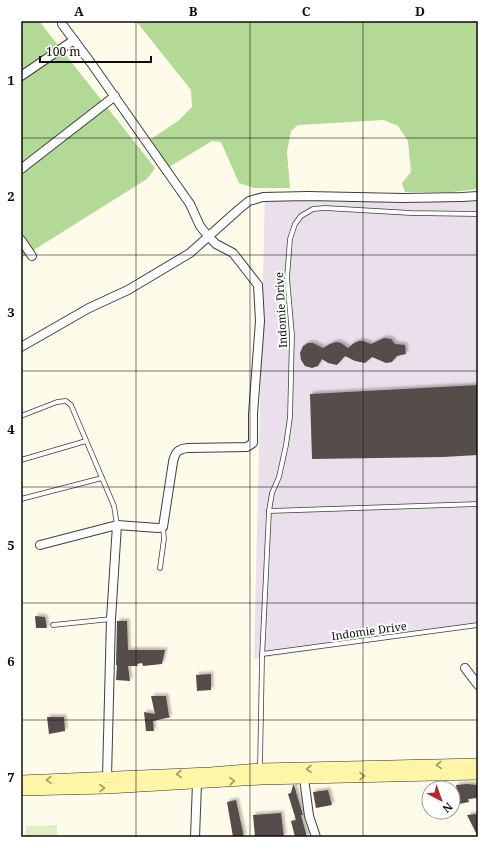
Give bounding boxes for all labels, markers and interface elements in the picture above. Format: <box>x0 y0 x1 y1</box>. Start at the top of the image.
text: A <box>74 2 84 20</box>
text: B <box>189 2 198 20</box>
text: C <box>302 2 311 20</box>
text: D <box>415 2 425 20</box>
scale bar <box>40 38 151 64</box>
text: 100 m <box>46 43 81 60</box>
text: 1 <box>7 71 15 89</box>
text: 2 <box>7 187 15 205</box>
street label: Indomie Drive <box>271 272 290 348</box>
text: 3 <box>7 303 15 321</box>
text: 4 <box>7 420 15 438</box>
text: 5 <box>7 536 15 554</box>
street label: Indomie Drive <box>330 618 408 643</box>
text: 6 <box>7 652 15 670</box>
one-way arrow <box>436 760 442 769</box>
one-way arrow <box>306 764 312 773</box>
text: 7 <box>7 768 15 786</box>
one-way arrow <box>176 770 182 778</box>
one-way arrow <box>359 772 365 780</box>
one-way arrow <box>46 775 52 784</box>
one-way arrow <box>229 777 235 785</box>
north arrow <box>421 780 461 820</box>
one-way arrow <box>99 783 105 792</box>
text: N <box>439 799 456 817</box>

